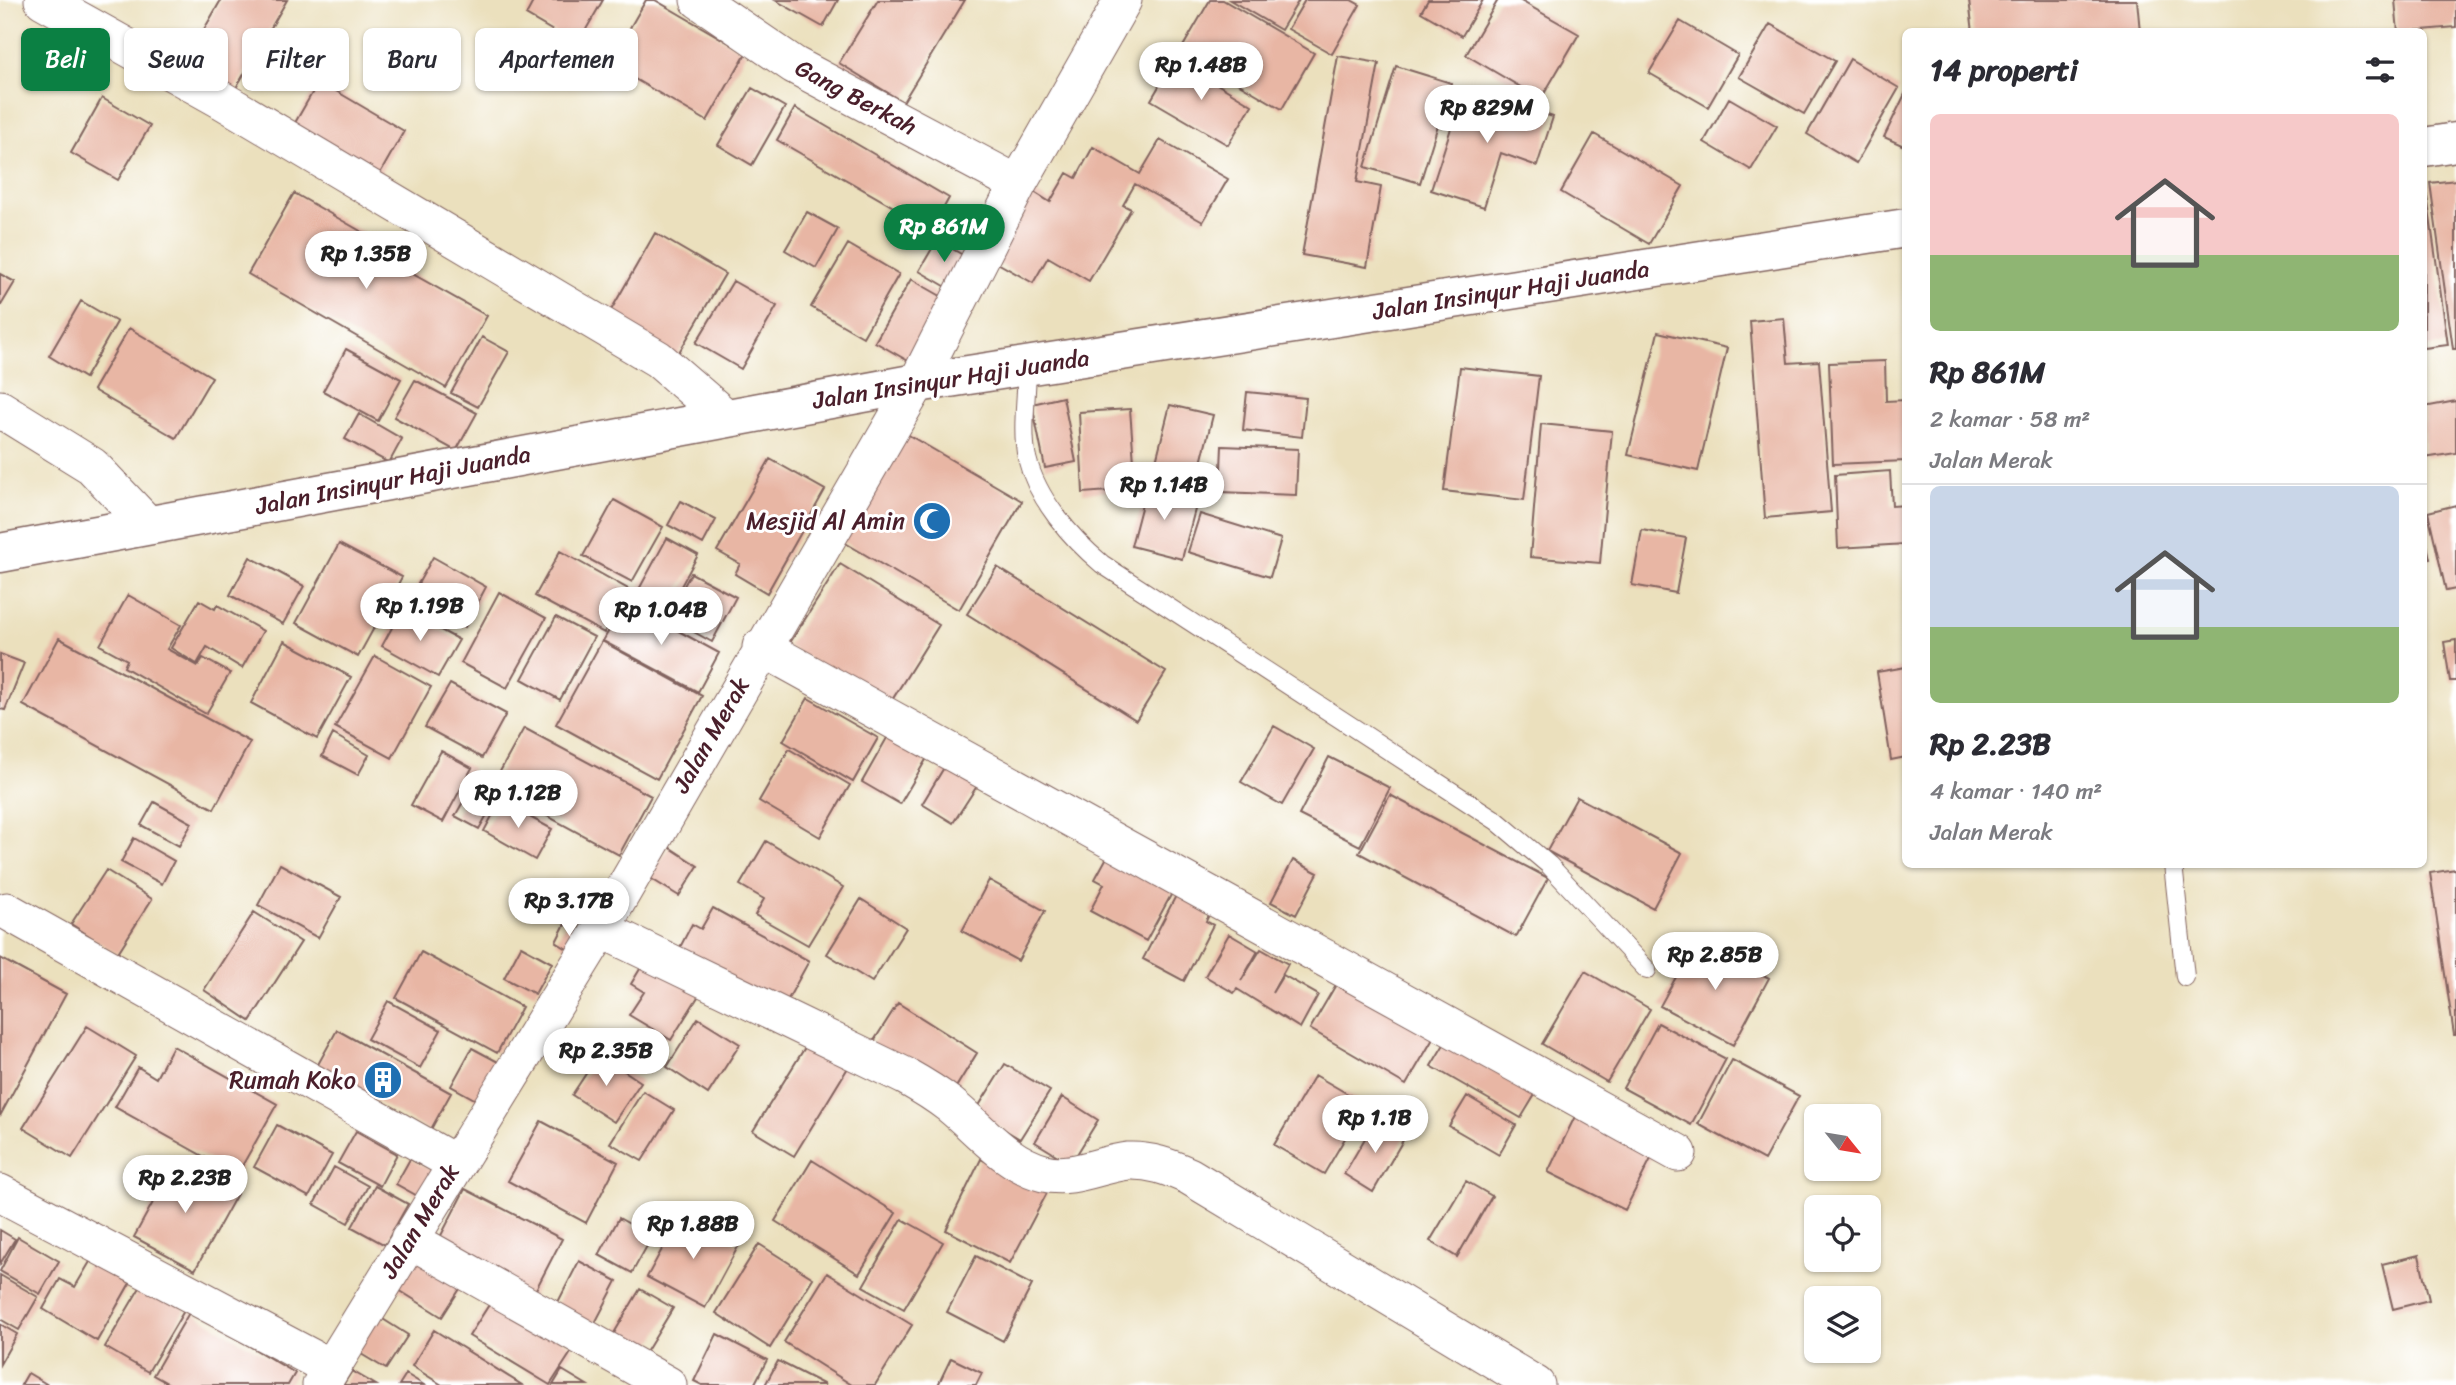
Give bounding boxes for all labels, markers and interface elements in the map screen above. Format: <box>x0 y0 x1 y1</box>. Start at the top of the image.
chip: Beli <box>21 28 110 91</box>
chip: Sewa <box>124 28 228 91</box>
chip: Filter <box>242 28 349 91</box>
chip: Baru <box>363 28 461 91</box>
chip: Apartemen <box>475 28 638 91</box>
pin: Rp 1.48B <box>1129 42 1273 102</box>
text: 14 properti <box>1930 43 2078 97</box>
text: Rp 1.48B <box>1155 44 1247 85</box>
street label: Gang Berkah <box>787 47 925 147</box>
icon: filters <box>2361 51 2399 89</box>
pin: Rp 829M <box>1422 86 1552 145</box>
text: Rp 829M <box>1440 87 1534 128</box>
icon: home <box>2102 160 2228 286</box>
pin: Rp 861M <box>879 204 1009 264</box>
text: Rp 861M <box>900 206 988 247</box>
pin: Rp 1.35B <box>294 232 438 291</box>
text: Rp 1.35B <box>321 233 411 274</box>
street label: Jalan Insinyur Haji Juanda <box>1369 247 1652 333</box>
street label: Jalan Insinyur Haji Juanda <box>809 336 1092 422</box>
text: Rp 861M <box>1930 345 2046 399</box>
text: 2 kamar · 58 m² <box>1930 399 2090 440</box>
street label: Jalan Insinyur Haji Juanda <box>251 433 534 527</box>
text: Jalan Merak <box>1930 440 2053 481</box>
pin: Rp 1.14B <box>1092 462 1236 522</box>
text: Rp 1.14B <box>1120 464 1208 505</box>
place label: Mesjid Al Amin <box>746 500 905 542</box>
mosque icon: Mesjid Al Amin <box>911 500 953 542</box>
icon: home <box>2102 532 2228 658</box>
pin: Rp 1.19B <box>348 584 492 643</box>
text: Rp 1.19B <box>376 585 464 626</box>
pin: Rp 1.04B <box>589 588 733 647</box>
text: Rp 1.04B <box>615 589 707 630</box>
street label: Jalan Merak <box>660 669 761 802</box>
text: Rp 2.23B <box>1930 717 2051 771</box>
pin: Rp 1.12B <box>446 770 590 830</box>
text: 4 kamar · 140 m² <box>1930 771 2102 812</box>
text: Rp 1.12B <box>475 772 561 813</box>
text: Jalan Merak <box>1930 812 2053 853</box>
pin: Rp 3.17B <box>497 878 641 938</box>
text: Rp 3.17B <box>524 880 614 921</box>
pin: Rp 2.85B <box>1643 932 1787 992</box>
text: Rp 2.85B <box>1668 934 1762 975</box>
pin: Rp 2.35B <box>534 1028 678 1088</box>
text: Rp 2.35B <box>559 1030 653 1071</box>
place label: Rumah Koko <box>229 1059 356 1101</box>
building icon: Rumah Koko <box>362 1059 404 1101</box>
pin: Rp 1.1B <box>1310 1096 1440 1155</box>
text: Rp 1.1B <box>1338 1097 1412 1138</box>
north arrow <box>1804 1104 1881 1181</box>
map controls <box>1804 1104 1881 1363</box>
street label: Jalan Merak <box>368 1155 471 1288</box>
pin: Rp 2.23B <box>113 1156 257 1215</box>
text: Rp 2.23B <box>139 1157 231 1198</box>
button: locate <box>1804 1195 1881 1272</box>
pin: Rp 1.88B <box>621 1202 765 1261</box>
text: Rp 1.88B <box>647 1203 739 1244</box>
button: layers <box>1804 1286 1881 1363</box>

